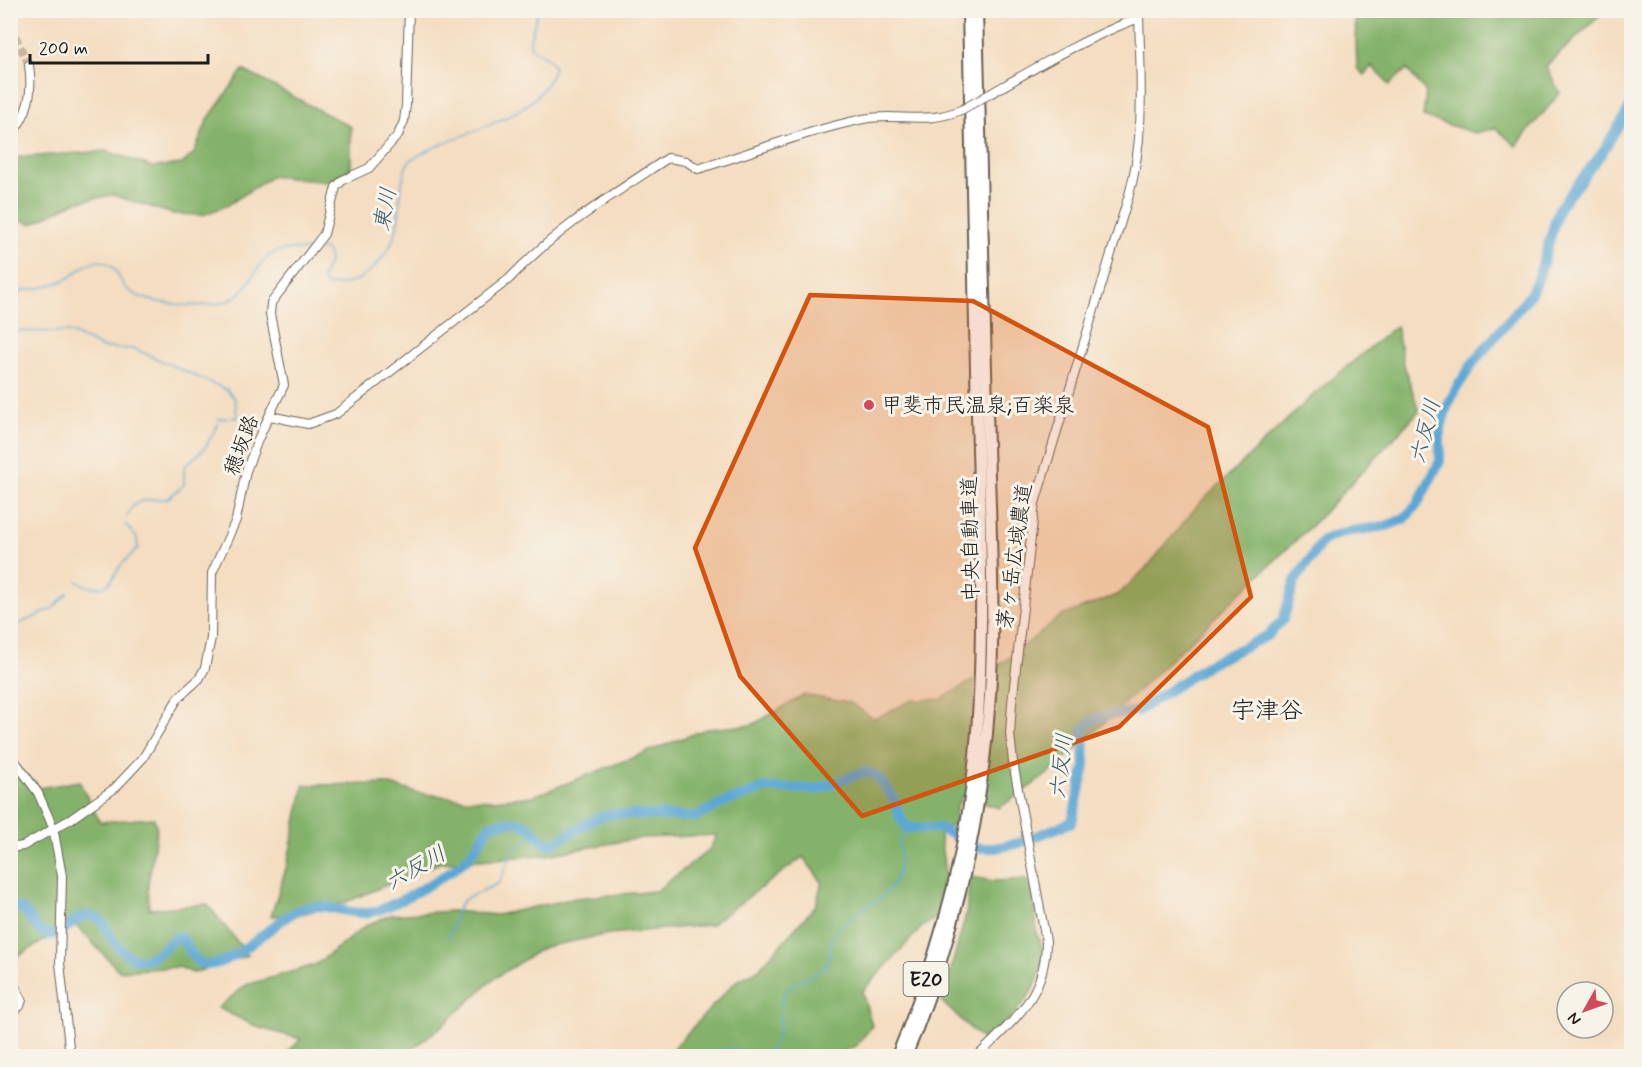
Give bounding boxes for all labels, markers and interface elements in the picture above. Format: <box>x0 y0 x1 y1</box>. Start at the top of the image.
scale bar <box>30 27 208 65</box>
text: 200 m <box>39 37 88 61</box>
water label: 東川 <box>368 185 404 234</box>
place label: 甲斐市民温泉;百楽泉 <box>881 392 1075 420</box>
water label: 六反川 <box>1404 396 1448 467</box>
marker: 甲斐市民温泉;百楽泉 <box>862 398 876 412</box>
street label: 穂坂路 <box>218 411 266 480</box>
street label: 中央自動車道 <box>956 476 986 602</box>
street label: 茅ヶ岳広域農道 <box>991 481 1039 631</box>
district label: 宇津谷 <box>1231 696 1303 727</box>
water label: 六反川 <box>1044 732 1080 801</box>
water label: 六反川 <box>380 840 452 897</box>
road number: E20 <box>904 962 948 996</box>
north arrow <box>1555 980 1615 1040</box>
text: N <box>1563 1008 1586 1030</box>

